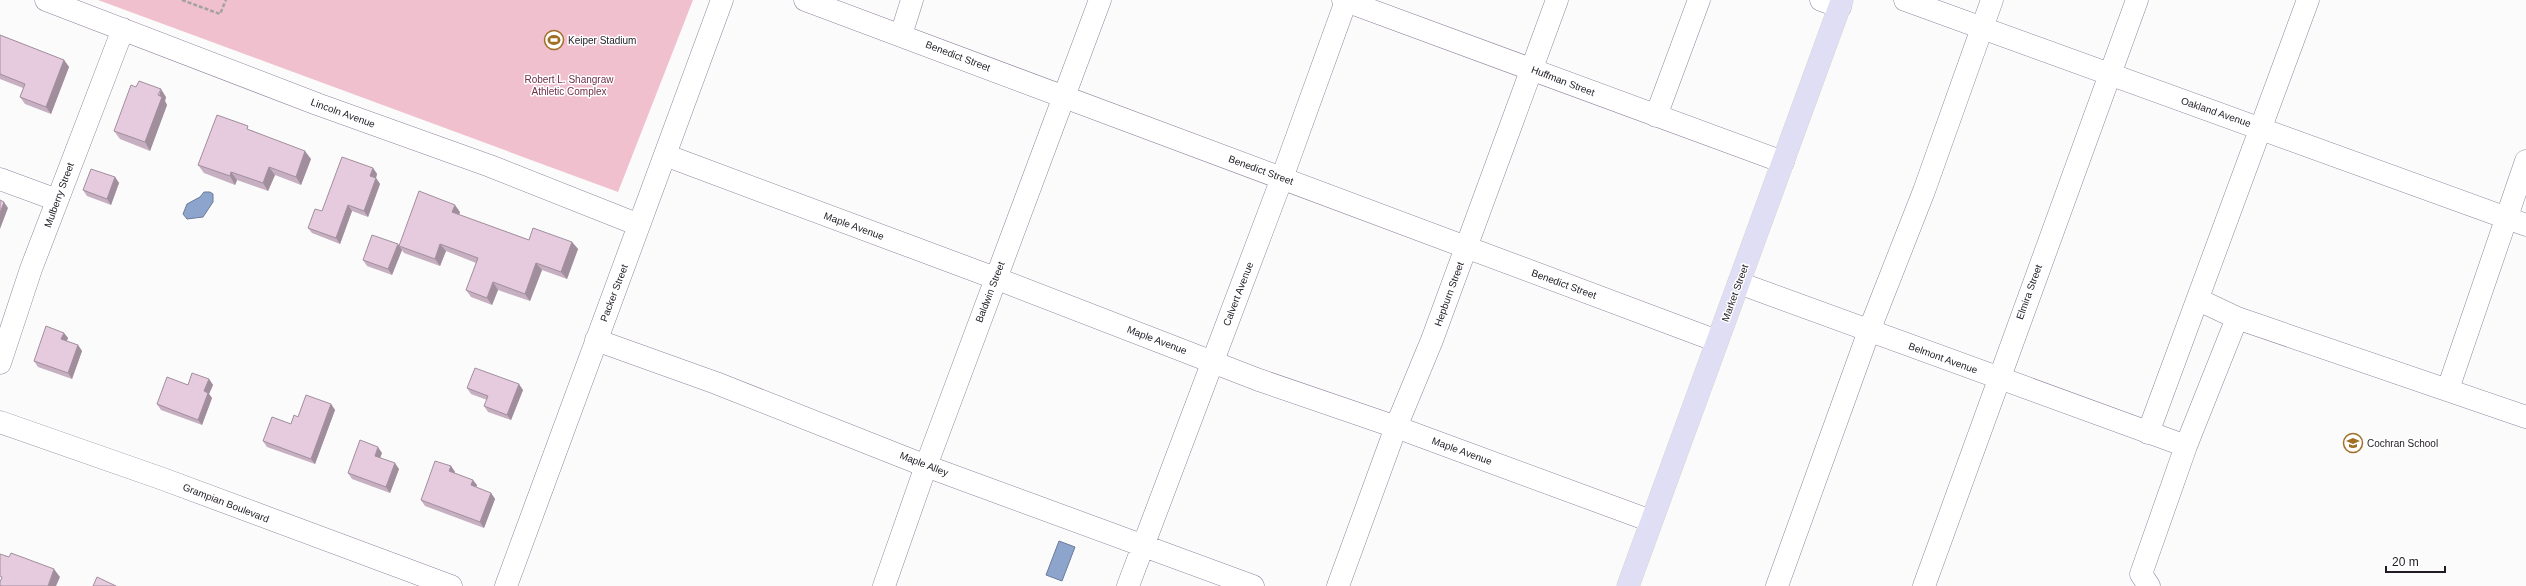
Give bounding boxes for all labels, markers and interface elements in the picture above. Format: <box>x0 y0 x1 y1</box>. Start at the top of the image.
sports icon: Keiper Stadium <box>543 29 565 51</box>
place label: Keiper Stadium <box>568 35 636 46</box>
street label: Benedict Street <box>924 39 992 73</box>
street label: Huffman Street <box>1530 64 1596 98</box>
park label: Robert L. Shangraw Athletic Complex <box>525 74 614 97</box>
street label: Oakland Avenue <box>2180 95 2253 129</box>
street label: Lincoln Avenue <box>309 96 377 130</box>
street label: Benedict Street <box>1227 153 1295 187</box>
street label: Mulberry Street <box>42 161 76 229</box>
street label: Maple Avenue <box>822 210 886 242</box>
street label: Baldwin Street <box>973 260 1007 324</box>
street label: Calvert Avenue <box>1221 260 1255 328</box>
street label: Hepburn Street <box>1432 260 1466 328</box>
street label: Packer Street <box>598 263 630 323</box>
street label: Market Street <box>1720 263 1751 323</box>
street label: Elmira Street <box>2014 263 2044 321</box>
street label: Benedict Street <box>1530 267 1598 301</box>
street label: Maple Avenue <box>1126 324 1189 357</box>
street label: Belmont Avenue <box>1907 340 1979 376</box>
school or university icon: Cochran School <box>2342 432 2364 454</box>
street label: Maple Avenue <box>1430 435 1494 467</box>
place label: Cochran School <box>2367 438 2438 449</box>
street label: Maple Alley <box>898 450 950 478</box>
street label: Grampian Boulevard <box>181 481 271 525</box>
scale bar <box>2386 548 2445 574</box>
text: 20 m <box>2392 555 2419 569</box>

